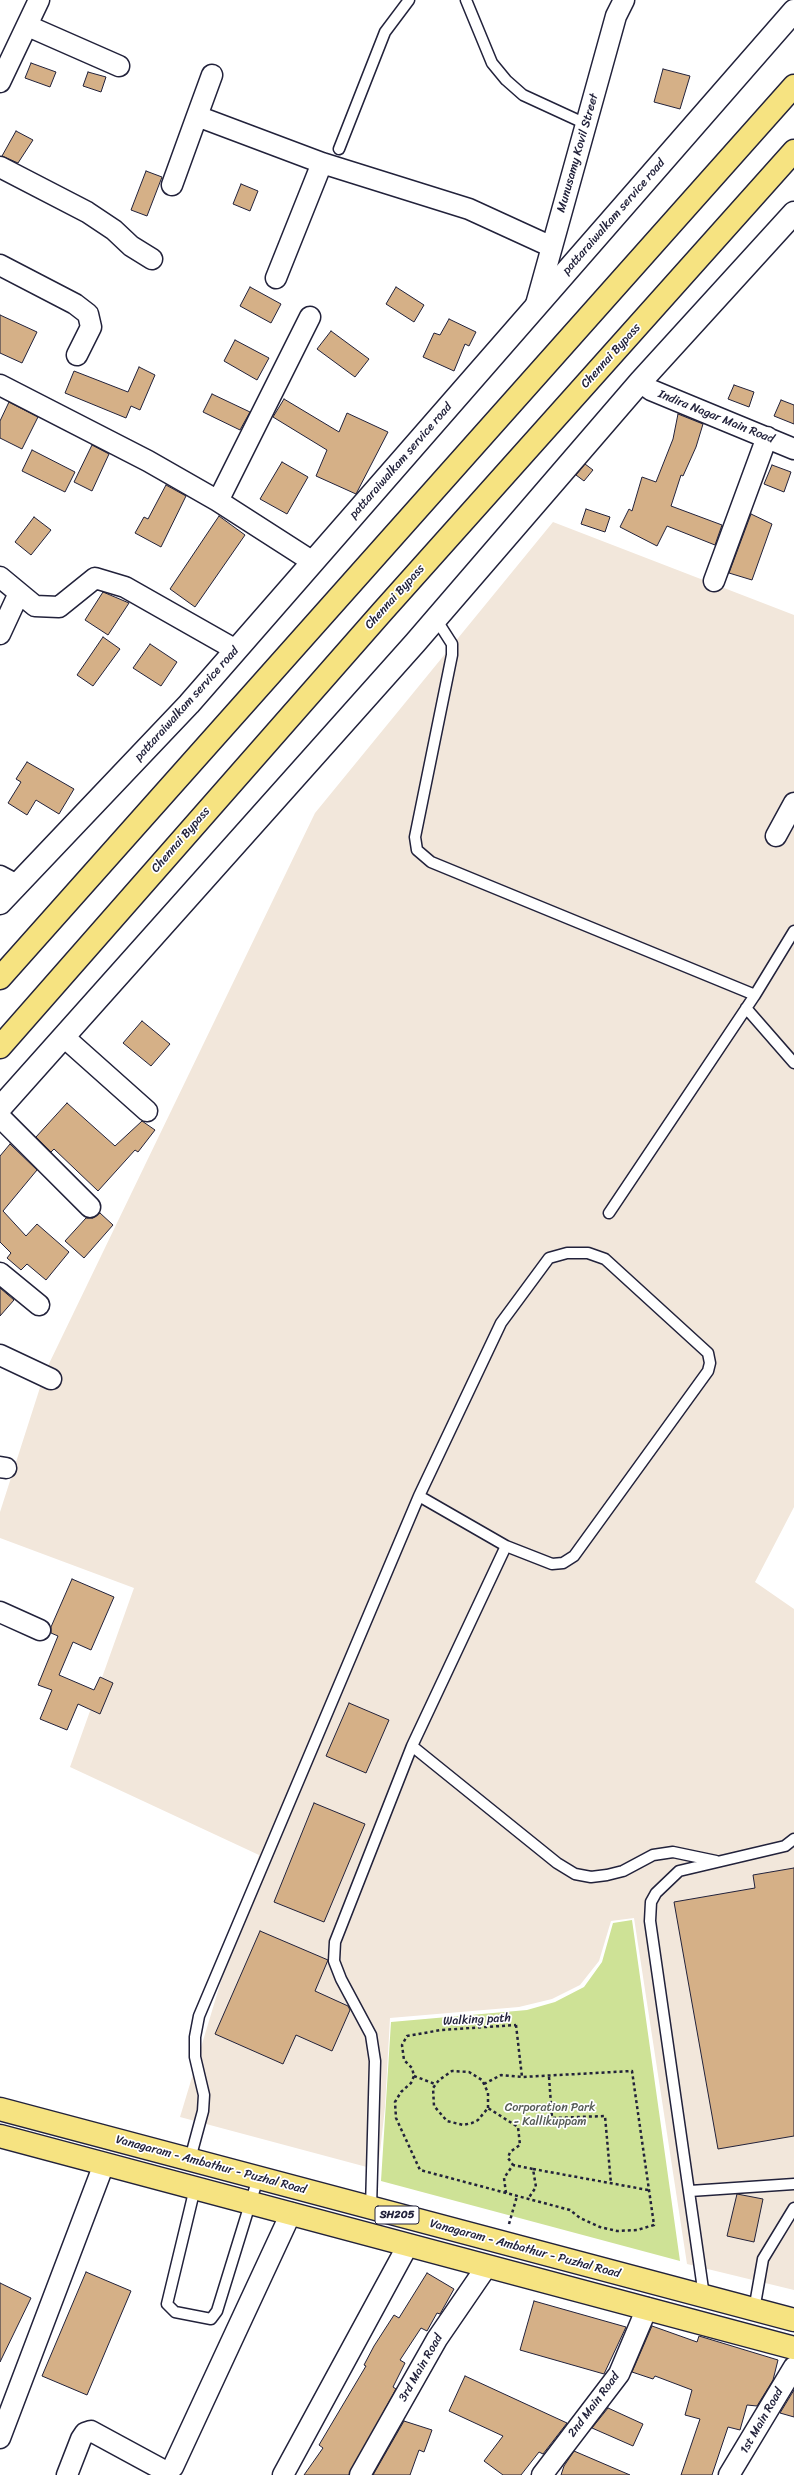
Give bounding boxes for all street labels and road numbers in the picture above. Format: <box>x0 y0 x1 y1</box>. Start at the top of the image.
street label: Munusamy Kovil Street <box>554 92 602 214</box>
street label: pattaraiwalkam service road <box>560 156 668 278</box>
street label: Chennai Bypass <box>578 321 644 391</box>
street label: Indira Nagar Main Road <box>656 387 776 447</box>
street label: pattaraiwalkam service road <box>347 400 455 522</box>
street label: Chennai Bypass <box>362 562 428 632</box>
street label: pattaraiwalkam service road <box>132 644 242 764</box>
street label: Chennai Bypass <box>149 804 213 876</box>
street label: Walking path <box>443 2011 511 2029</box>
street label: Vanagaram - Ambathur - Puzhal Road <box>114 2133 308 2197</box>
road number: SH205 <box>375 2206 419 2224</box>
street label: Vanagaram - Ambathur - Puzhal Road <box>428 2217 622 2281</box>
street label: 3rd Main Road <box>396 2332 446 2404</box>
street label: 2nd Main Road <box>565 2370 623 2440</box>
street label: 1st Main Road <box>737 2386 787 2456</box>

